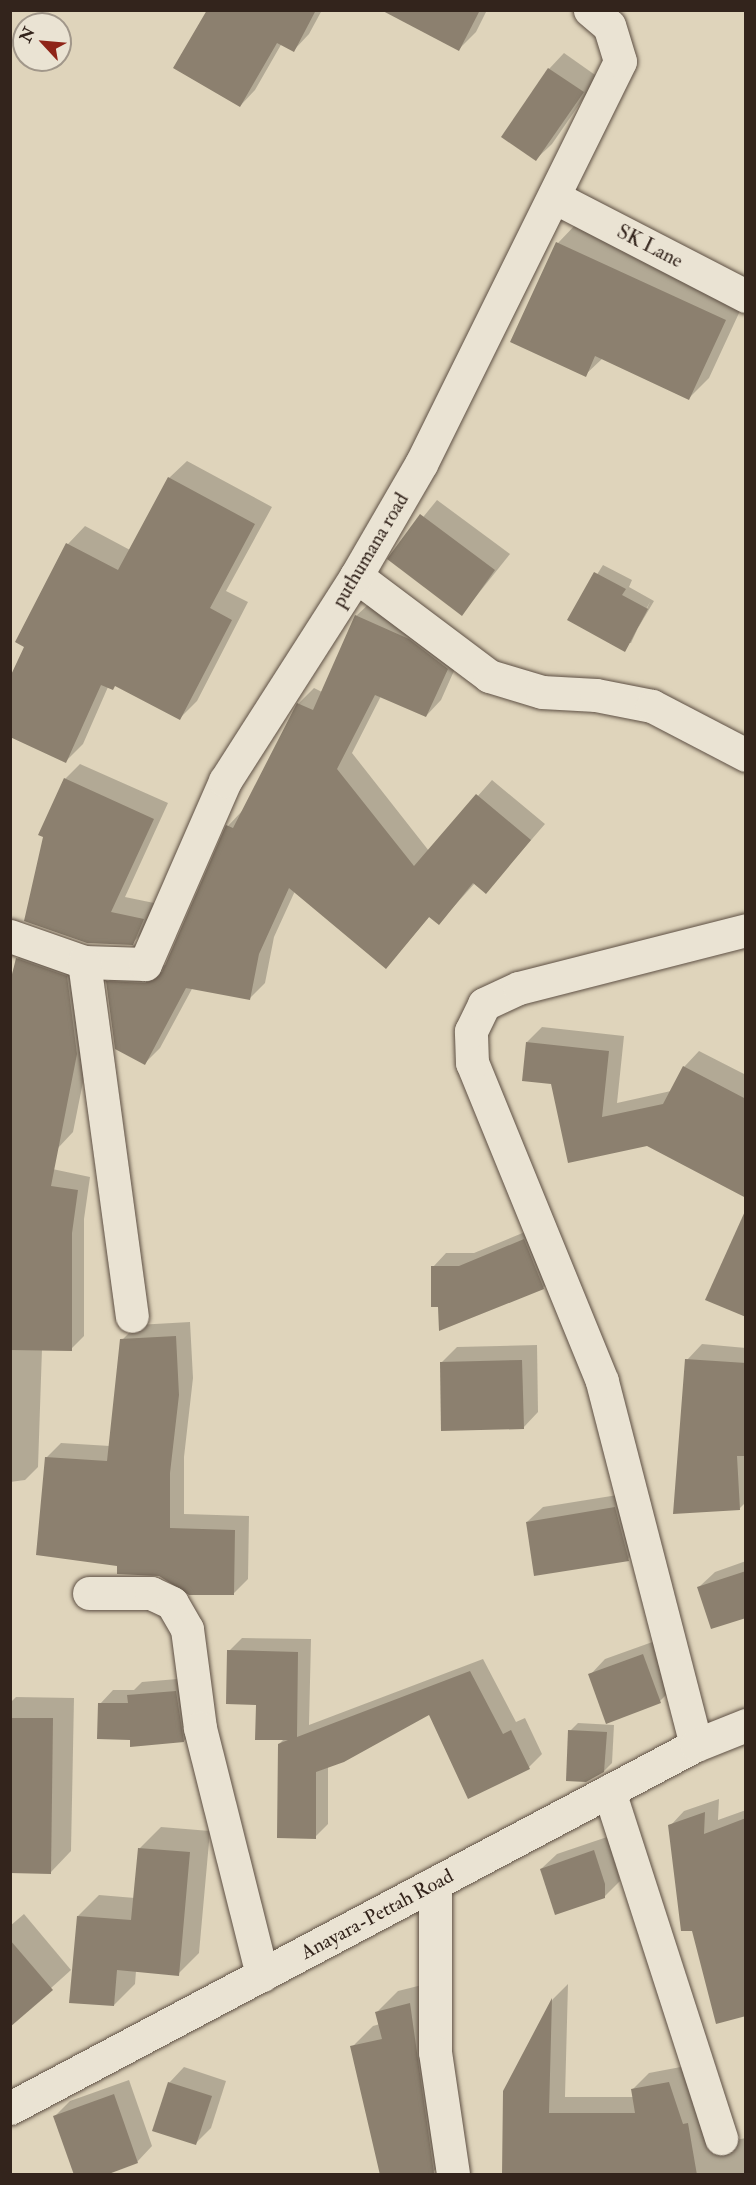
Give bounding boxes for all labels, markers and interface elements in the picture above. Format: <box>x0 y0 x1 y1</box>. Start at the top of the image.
north arrow <box>12 12 72 72</box>
text: N <box>15 24 40 46</box>
street label: SK Lane <box>613 219 687 273</box>
street label: puthumana road <box>326 489 414 611</box>
street label: Anayara-Pettah Road <box>297 1864 457 1964</box>

